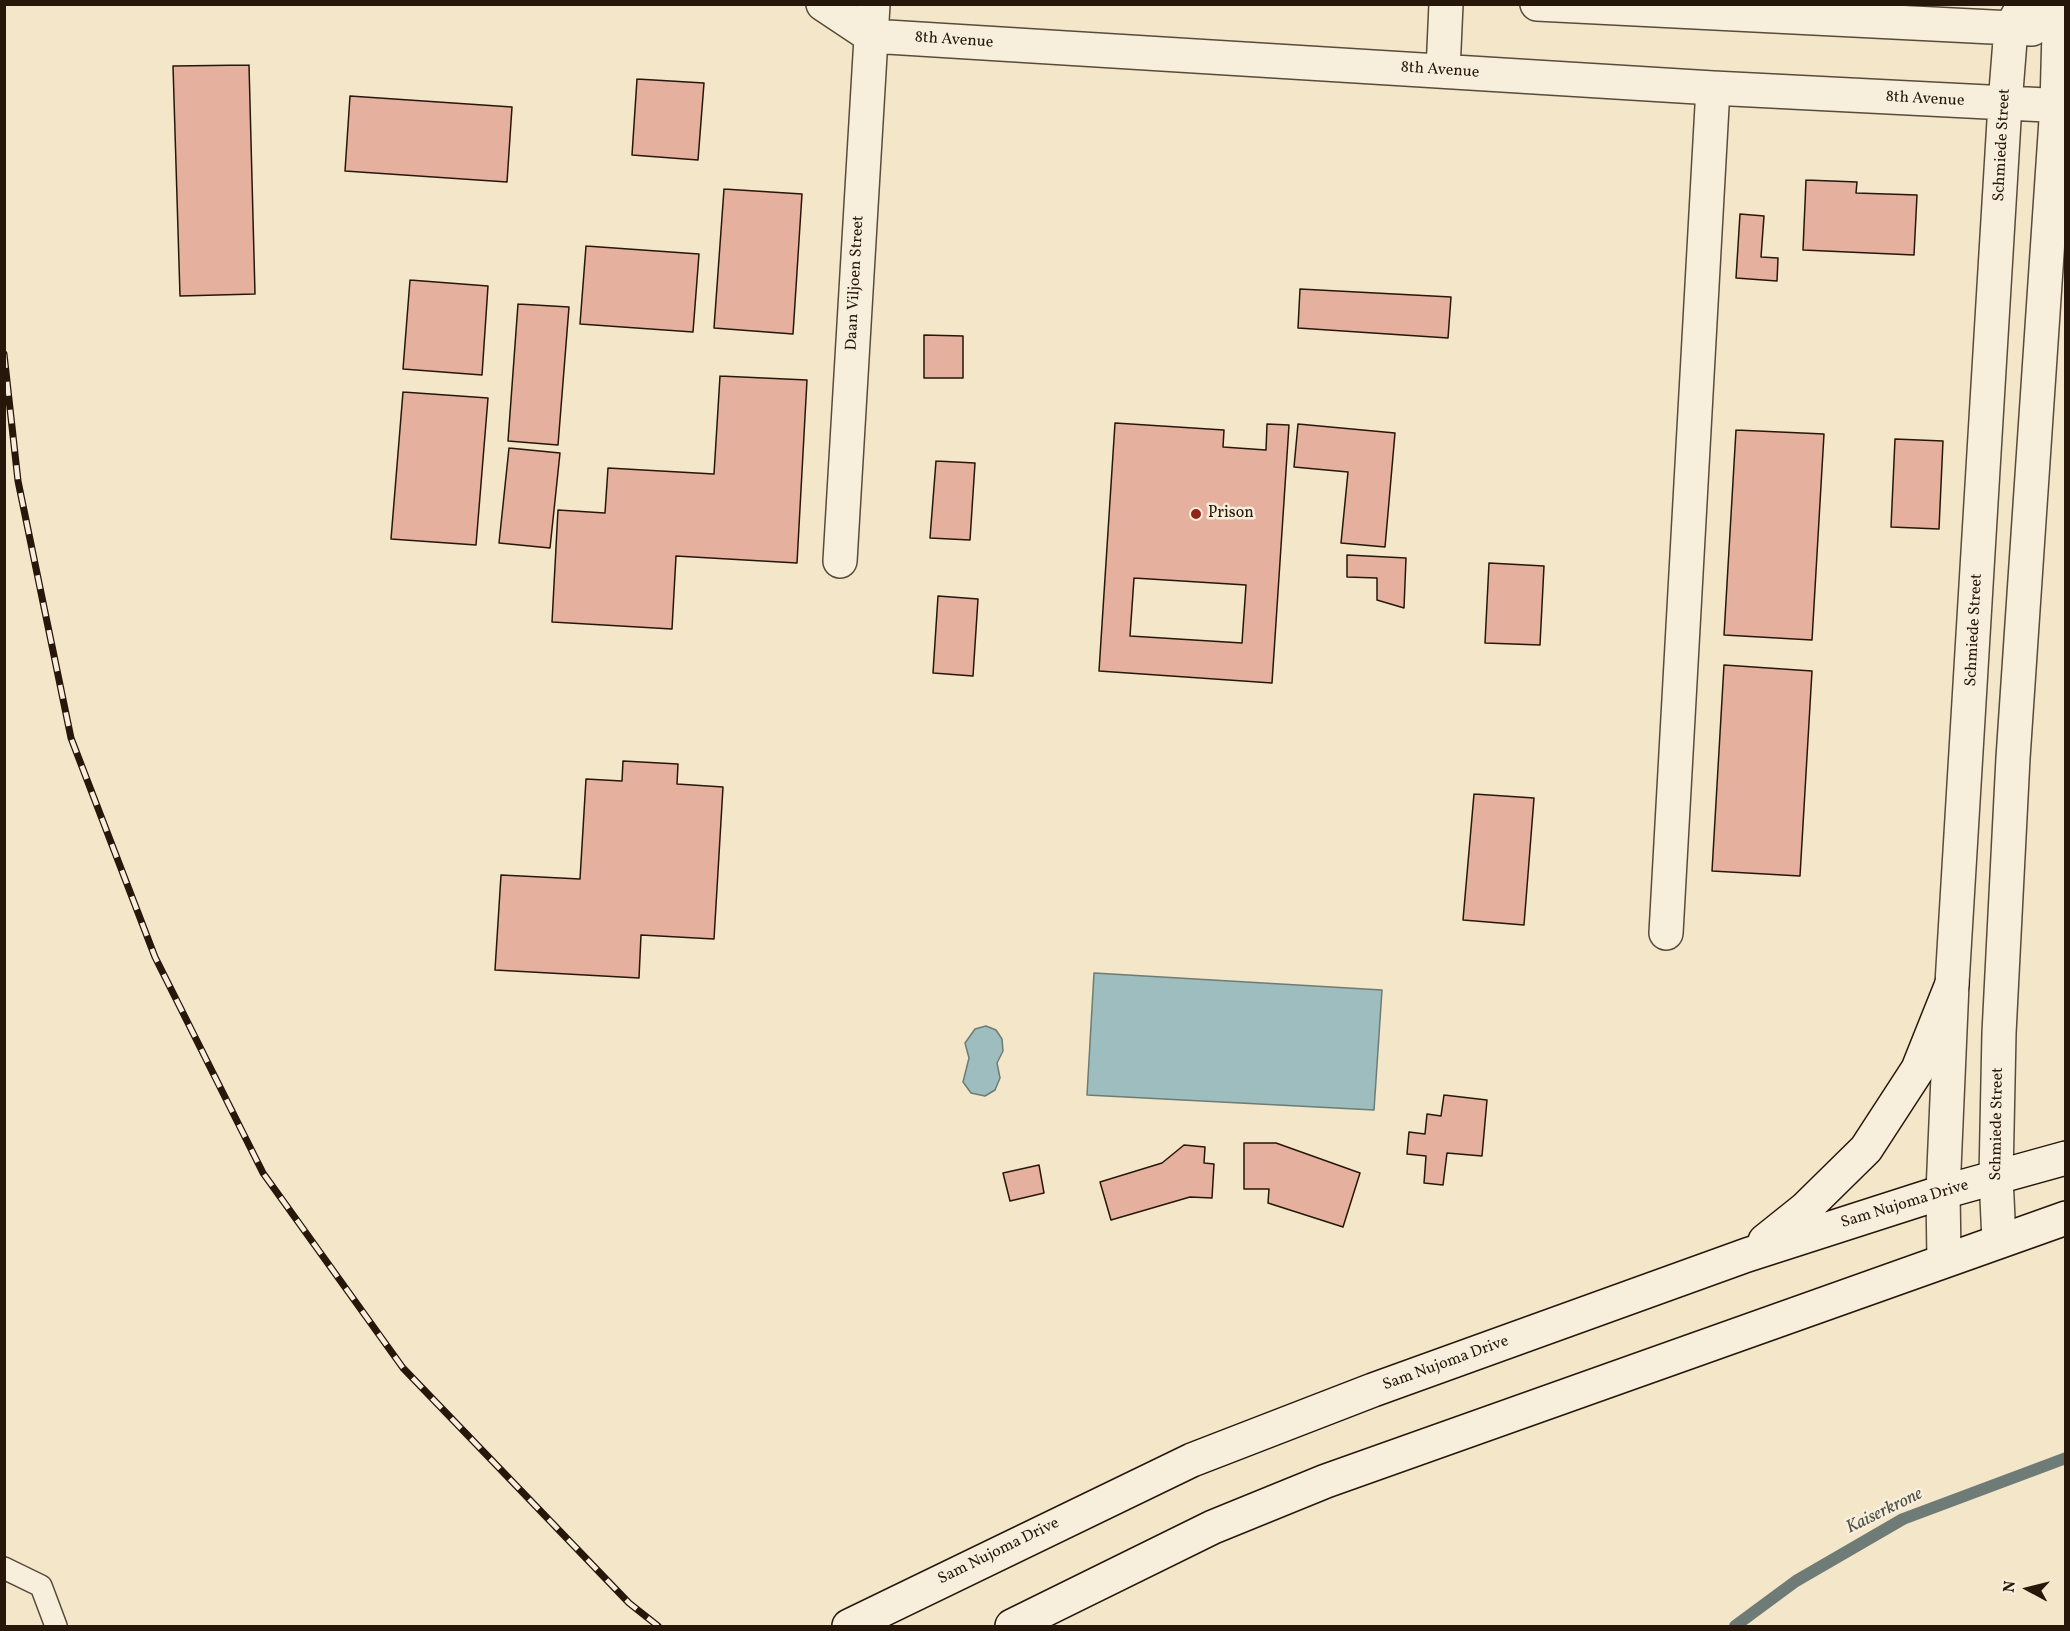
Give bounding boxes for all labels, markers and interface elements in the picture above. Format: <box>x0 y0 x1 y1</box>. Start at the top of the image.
street label: 8th Avenue <box>914 29 994 53</box>
street label: 8th Avenue <box>1400 59 1480 83</box>
street label: 8th Avenue <box>1885 88 1965 112</box>
street label: Schmiede Street <box>1990 88 2016 202</box>
street label: Daan Viljoen Street <box>843 215 869 351</box>
place label: Prison <box>1208 504 1254 524</box>
marker: Prison <box>1189 507 1203 521</box>
street label: Schmiede Street <box>1962 573 1988 687</box>
street label: Schmiede Street <box>1987 1067 2009 1181</box>
street label: Sam Nujoma Drive <box>1839 1176 1971 1234</box>
street label: Sam Nujoma Drive <box>1380 1332 1512 1396</box>
water label: Kaiserkrone <box>1843 1484 1927 1540</box>
street label: Sam Nujoma Drive <box>935 1514 1063 1590</box>
north arrow <box>1998 1559 2058 1619</box>
text: N <box>1999 1580 2022 1594</box>

